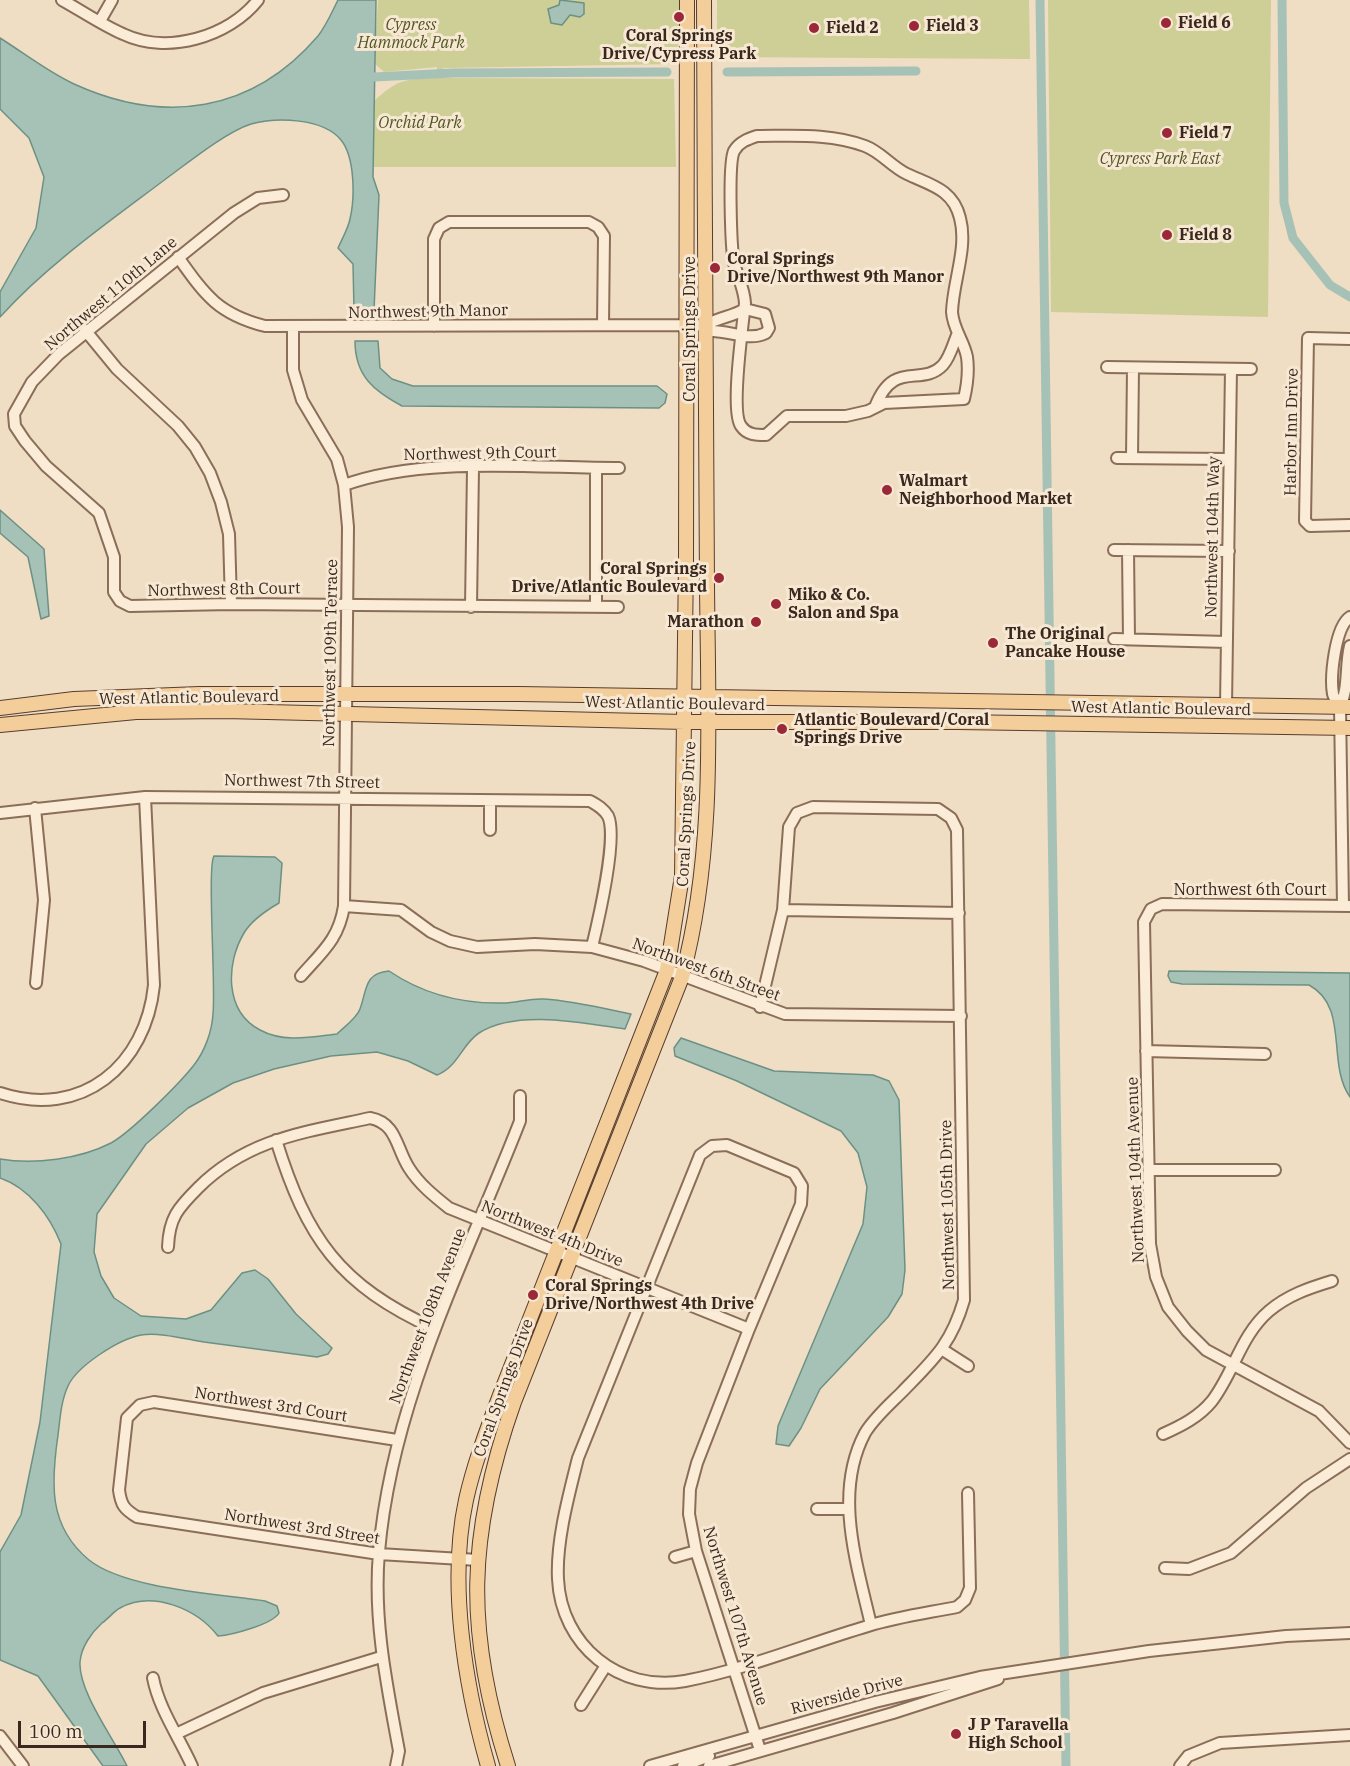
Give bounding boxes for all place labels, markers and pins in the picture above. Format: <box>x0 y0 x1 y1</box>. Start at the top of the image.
marker: Coral Springs Drive/Cypress Park <box>672 10 686 24</box>
place label: Field 6 <box>1178 13 1231 33</box>
place label: Field 3 <box>926 16 979 36</box>
marker: Field 6 <box>1159 16 1173 30</box>
place label: Field 2 <box>826 18 879 38</box>
marker: Field 3 <box>907 19 921 33</box>
marker: Field 2 <box>807 21 821 35</box>
place label: Coral Springs Drive/Cypress Park <box>602 26 756 64</box>
place label: Field 7 <box>1179 123 1232 143</box>
marker: Field 7 <box>1160 126 1174 140</box>
place label: Field 8 <box>1179 225 1232 245</box>
marker: Field 8 <box>1160 228 1174 242</box>
place label: Coral Springs Drive/Northwest 9th Manor <box>727 249 944 287</box>
marker: Coral Springs Drive/Northwest 9th Manor <box>708 261 722 275</box>
place label: Walmart Neighborhood Market <box>899 471 1072 509</box>
marker: Walmart Neighborhood Market <box>880 483 894 497</box>
place label: Coral Springs Drive/Atlantic Boulevard <box>511 559 707 597</box>
marker: Coral Springs Drive/Atlantic Boulevard <box>712 571 726 585</box>
place label: Miko & Co. Salon and Spa <box>788 585 899 623</box>
marker: Miko & Co. Salon and Spa <box>769 597 783 611</box>
place label: Marathon <box>667 612 744 632</box>
marker: Marathon <box>749 615 763 629</box>
place label: The Original Pancake House <box>1005 624 1125 662</box>
marker: The Original Pancake House <box>986 636 1000 650</box>
place label: Atlantic Boulevard/Coral Springs Drive <box>794 710 989 748</box>
marker: Atlantic Boulevard/Coral Springs Drive <box>775 722 789 736</box>
place label: Coral Springs Drive/Northwest 4th Drive <box>545 1276 754 1314</box>
marker: Coral Springs Drive/Northwest 4th Drive <box>526 1288 540 1302</box>
place label: J P Taravella High School <box>968 1715 1069 1753</box>
marker: J P Taravella High School <box>949 1727 963 1741</box>

